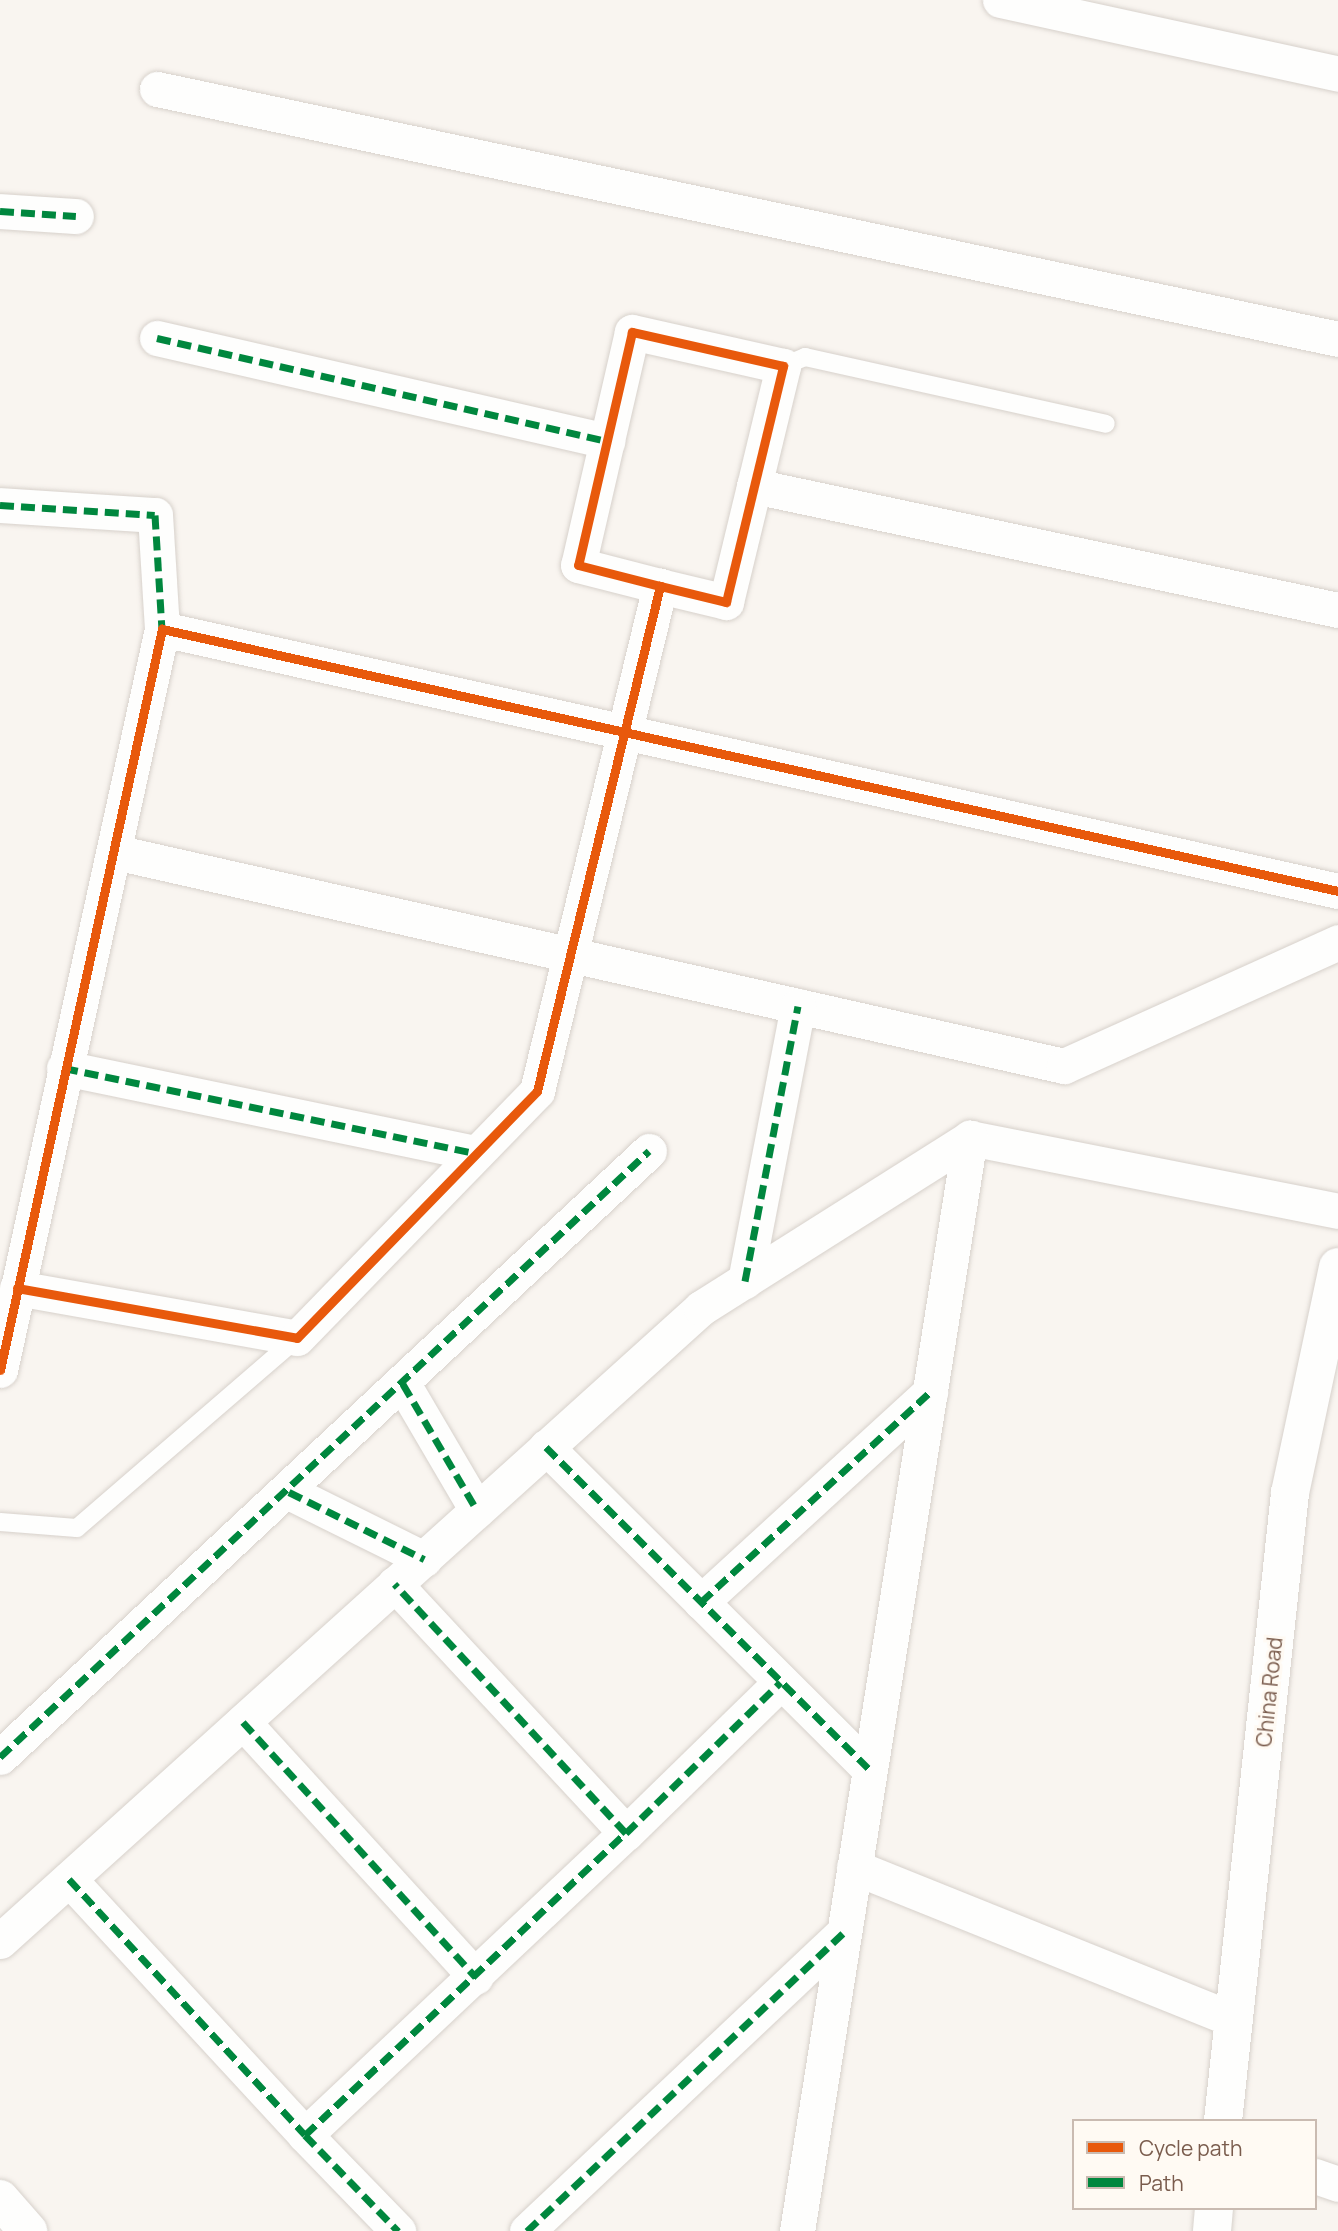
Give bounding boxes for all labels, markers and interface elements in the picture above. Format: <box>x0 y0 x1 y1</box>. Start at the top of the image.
street label: China Road <box>1251 1636 1287 1748</box>
legend <box>1072 2119 1317 2210</box>
text: Cycle path <box>1139 2134 1242 2162</box>
text: Path <box>1139 2169 1184 2197</box>

